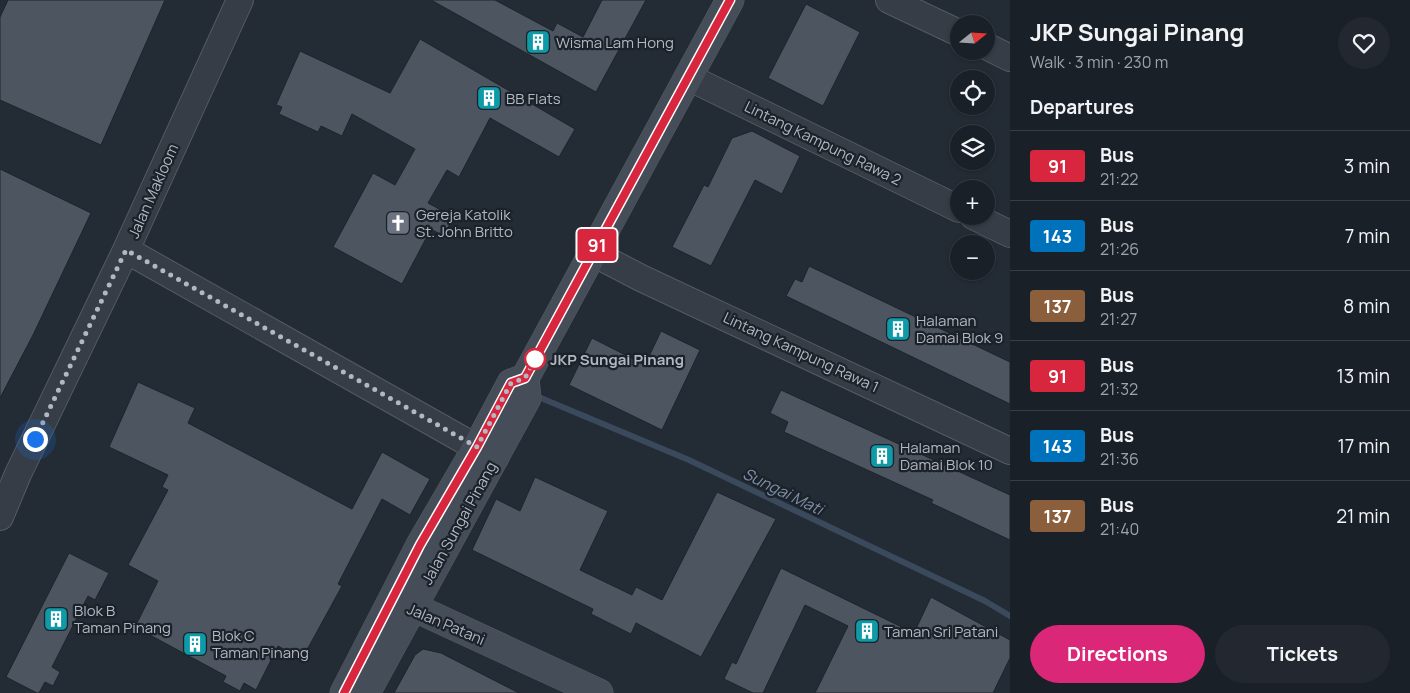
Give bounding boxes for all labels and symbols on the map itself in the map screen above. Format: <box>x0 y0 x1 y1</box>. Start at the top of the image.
north arrow <box>950 15 995 60</box>
building icon: Wisma Lam Hong <box>525 29 551 55</box>
place label: Wisma Lam Hong <box>556 32 674 53</box>
building icon: BB Flats <box>476 85 502 111</box>
place label: BB Flats <box>506 88 561 109</box>
street label: Lintang Kampung Rawa 2 <box>741 96 905 190</box>
street label: Jalan Makloom <box>123 140 183 242</box>
place label: Gereja Katolik St. John Britto <box>416 204 513 242</box>
church icon: Gereja Katolik St. John Britto <box>385 210 411 236</box>
line badge: 91 <box>574 229 620 261</box>
street label: Lintang Kampung Rawa 1 <box>720 307 882 397</box>
place label: Halaman Damai Blok 9 <box>916 310 1003 348</box>
building icon: Halaman Damai Blok 9 <box>885 316 911 342</box>
marker: JKP Sungai Pinang <box>524 348 546 370</box>
place label: JKP Sungai Pinang <box>550 349 684 370</box>
your location <box>23 427 48 452</box>
place label: Halaman Damai Blok 10 <box>900 437 993 475</box>
building icon: Halaman Damai Blok 10 <box>869 443 895 469</box>
street label: Jalan Sungai Pinang <box>417 458 501 588</box>
water label: Sungai Mati <box>739 462 829 521</box>
street label: Jalan Patani <box>404 598 488 650</box>
place label: Blok B Taman Pinang <box>74 600 171 638</box>
building icon: Blok B Taman Pinang <box>43 606 69 632</box>
building icon: Taman Sri Patani <box>854 618 880 644</box>
place label: Taman Sri Patani <box>884 621 998 642</box>
place label: Blok C Taman Pinang <box>212 625 309 663</box>
building icon: Blok C Taman Pinang <box>182 631 208 657</box>

